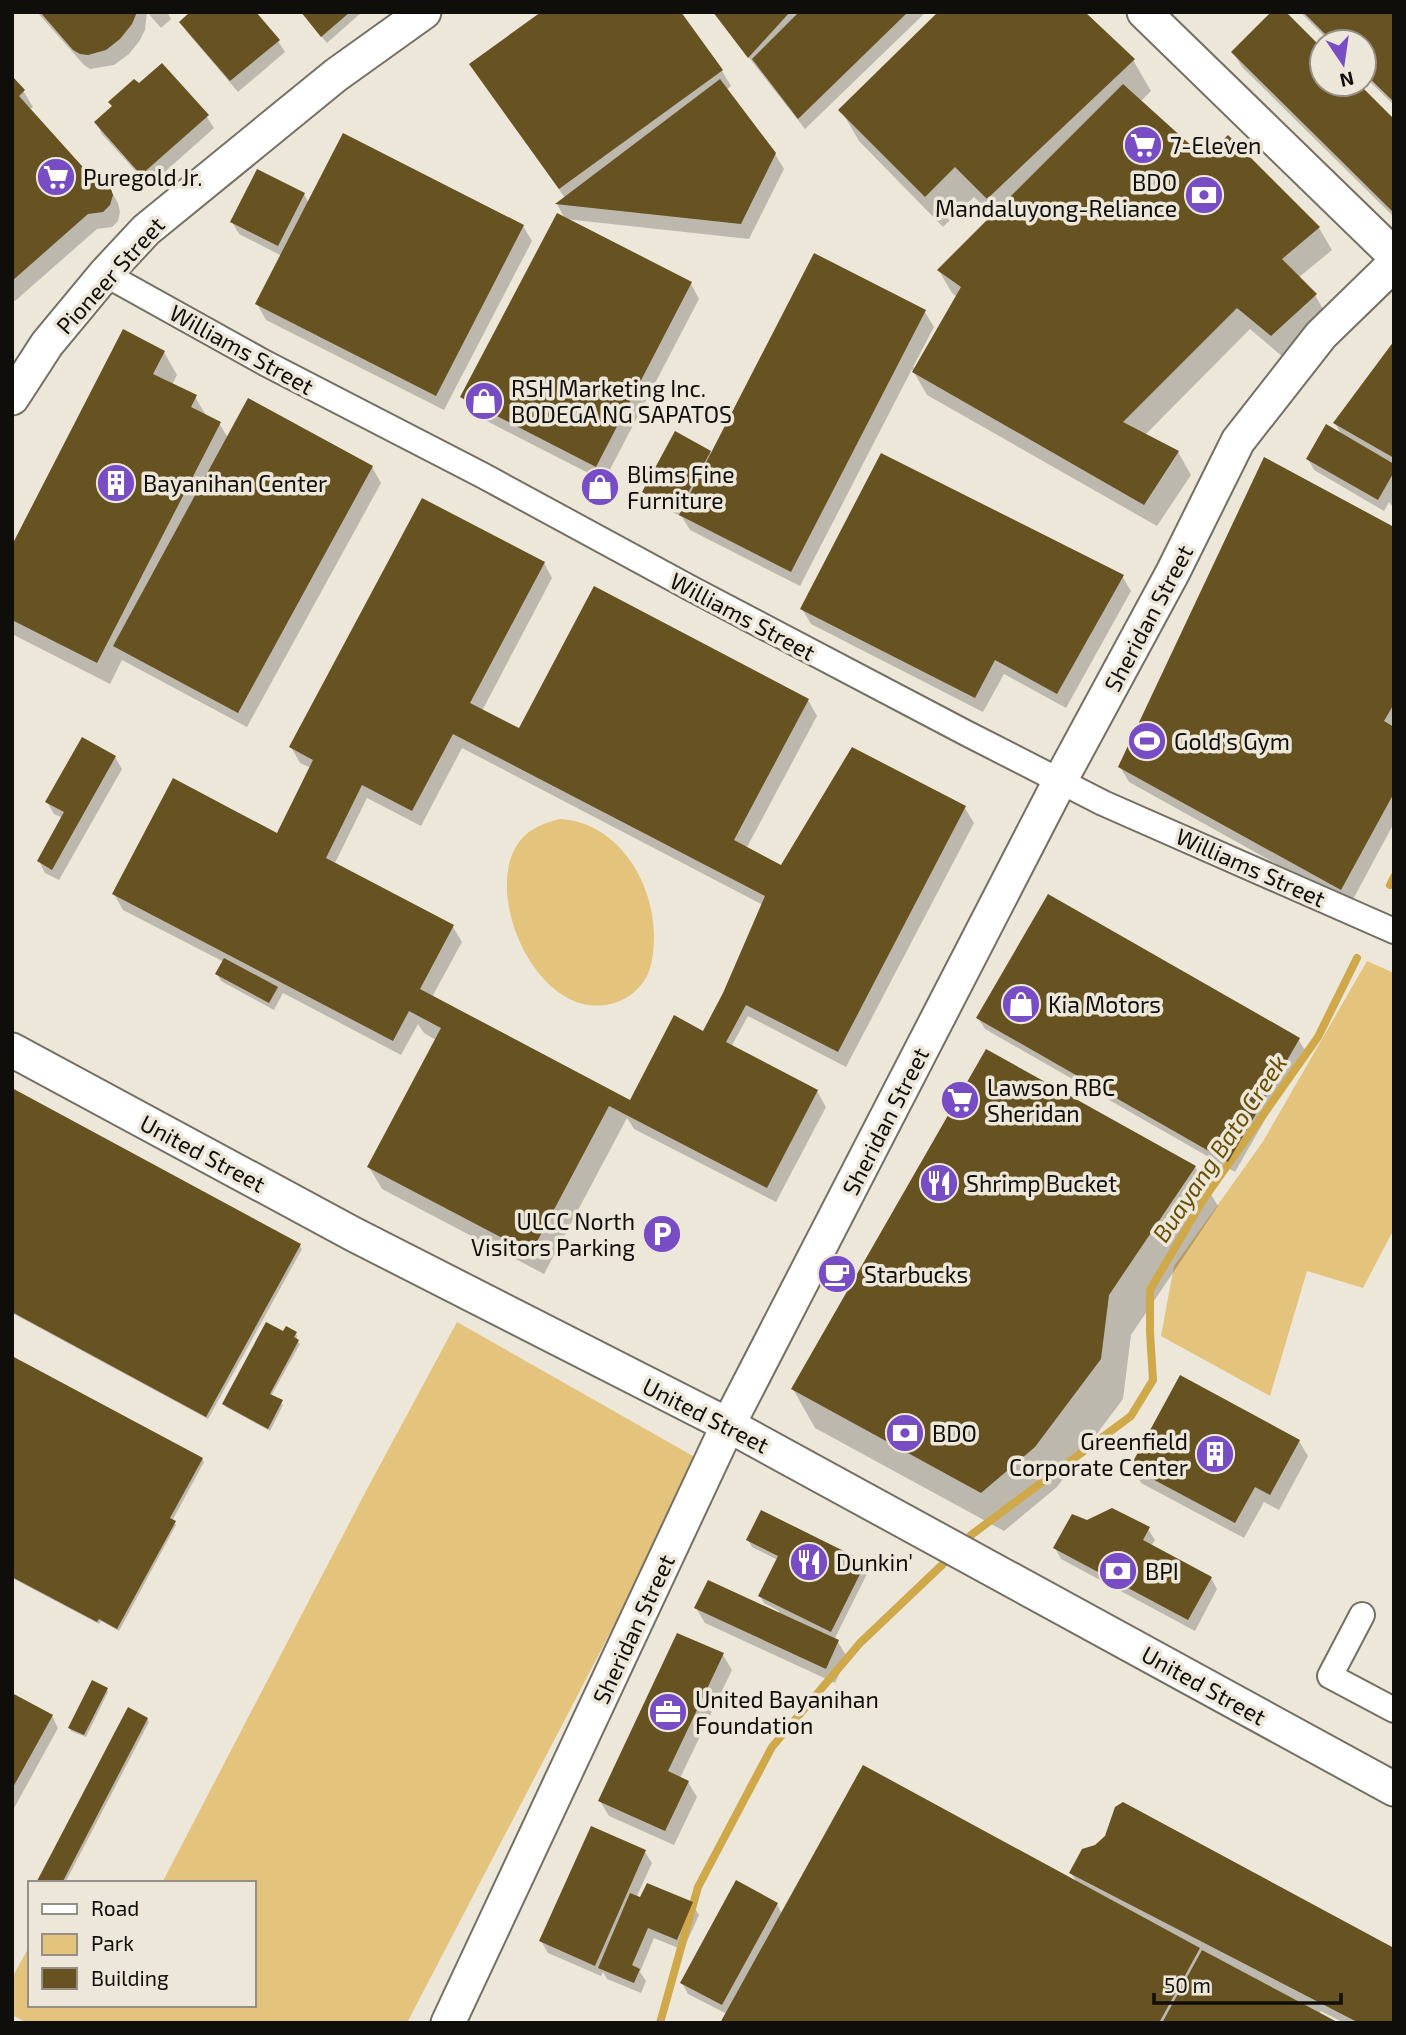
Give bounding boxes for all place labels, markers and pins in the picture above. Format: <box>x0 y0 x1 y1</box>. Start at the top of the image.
supermarket icon: 7-Eleven <box>1122 124 1164 166</box>
place label: 7-Eleven <box>1170 131 1261 159</box>
supermarket icon: Puregold Jr. <box>35 156 77 198</box>
place label: Puregold Jr. <box>83 163 203 191</box>
place label: BDO Mandaluyong-Reliance <box>935 168 1177 222</box>
bank icon: BDO Mandaluyong-Reliance <box>1183 174 1225 216</box>
place label: RSH Marketing Inc. BODEGA NG SAPATOS <box>511 374 732 428</box>
shop icon: RSH Marketing Inc. BODEGA NG SAPATOS <box>463 380 505 422</box>
place label: Blims Fine Furniture <box>627 460 735 514</box>
building icon: Bayanihan Center <box>95 462 137 504</box>
shop icon: Blims Fine Furniture <box>579 466 621 508</box>
place label: Bayanihan Center <box>143 469 327 497</box>
sports icon: Gold's Gym <box>1126 720 1168 762</box>
place label: Gold's Gym <box>1174 727 1290 755</box>
shop icon: Kia Motors <box>1000 983 1042 1025</box>
place label: Kia Motors <box>1048 990 1161 1018</box>
place label: Lawson RBC Sheridan <box>987 1073 1115 1127</box>
supermarket icon: Lawson RBC Sheridan <box>939 1079 981 1121</box>
restaurant icon: Shrimp Bucket <box>918 1162 960 1204</box>
place label: Shrimp Bucket <box>966 1169 1117 1197</box>
place label: ULCC North Visitors Parking <box>471 1207 635 1261</box>
parking icon: ULCC North Visitors Parking <box>641 1213 683 1255</box>
cafe icon: Starbucks <box>816 1253 858 1295</box>
place label: Starbucks <box>864 1260 968 1288</box>
bank icon: BDO <box>884 1412 926 1454</box>
place label: BDO <box>932 1419 977 1447</box>
place label: Greenfield Corporate Center <box>1009 1427 1188 1481</box>
building icon: Greenfield Corporate Center <box>1194 1433 1236 1475</box>
restaurant icon: Dunkin' <box>788 1541 830 1583</box>
place label: Dunkin' <box>836 1548 913 1576</box>
bank icon: BPI <box>1097 1550 1139 1592</box>
place label: BPI <box>1145 1557 1179 1585</box>
place label: United Bayanihan Foundation <box>695 1685 879 1739</box>
office icon: United Bayanihan Foundation <box>647 1691 689 1733</box>

